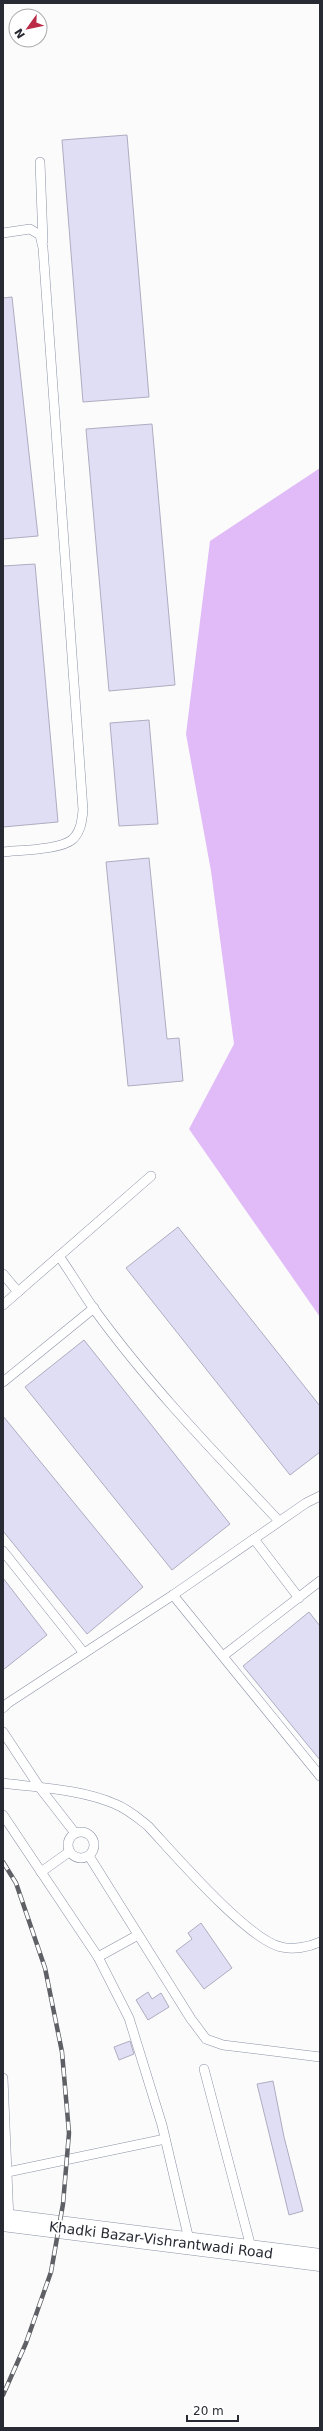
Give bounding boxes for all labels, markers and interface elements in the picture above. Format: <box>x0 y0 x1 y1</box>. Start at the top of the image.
north arrow <box>8 8 48 48</box>
text: N <box>12 26 28 41</box>
street label: Khadki Bazar-Vishrantwadi Road <box>48 2218 274 2262</box>
scale bar <box>187 2397 238 2423</box>
text: 20 m <box>193 2404 224 2418</box>

